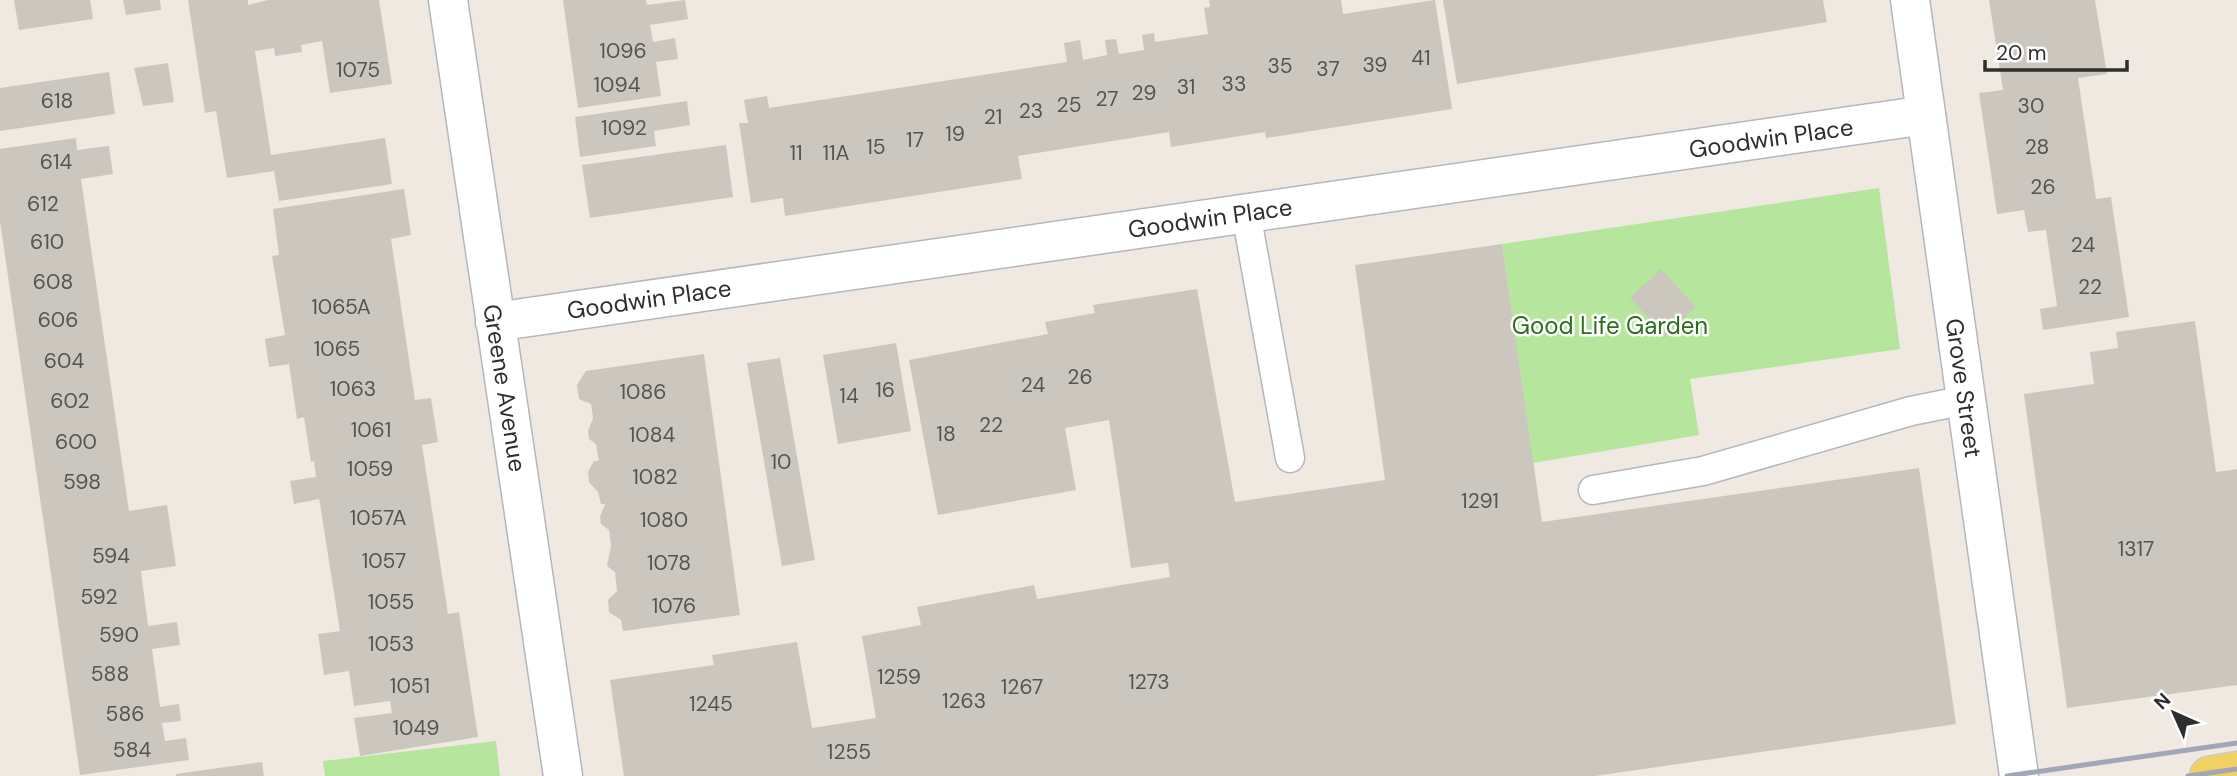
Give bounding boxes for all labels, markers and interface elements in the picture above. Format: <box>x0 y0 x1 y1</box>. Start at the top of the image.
scale bar <box>1985 28 2127 72</box>
house number: 1096 <box>599 37 647 65</box>
text: 20 m <box>1996 39 2047 67</box>
house number: 41 <box>1411 44 1431 72</box>
house number: 39 <box>1363 51 1388 79</box>
house number: 35 <box>1267 52 1293 80</box>
house number: 37 <box>1316 55 1340 83</box>
house number: 1075 <box>336 56 380 84</box>
house number: 33 <box>1222 70 1246 98</box>
house number: 1094 <box>594 71 641 99</box>
house number: 31 <box>1177 73 1195 101</box>
house number: 29 <box>1131 79 1157 107</box>
house number: 27 <box>1096 85 1118 113</box>
house number: 618 <box>41 87 73 115</box>
house number: 25 <box>1057 91 1081 119</box>
house number: 30 <box>2018 92 2044 120</box>
house number: 23 <box>1019 97 1043 125</box>
house number: 21 <box>984 103 1002 131</box>
street label: Goodwin Place <box>1687 111 1855 165</box>
house number: 1092 <box>601 114 647 142</box>
house number: 19 <box>945 120 965 148</box>
house number: 17 <box>906 126 924 154</box>
house number: 15 <box>866 133 886 161</box>
house number: 28 <box>2025 133 2049 161</box>
house number: 11 <box>789 139 803 167</box>
house number: 11A <box>822 139 850 167</box>
house number: 614 <box>40 148 72 176</box>
house number: 26 <box>2030 173 2056 201</box>
house number: 612 <box>27 190 59 218</box>
street label: Goodwin Place <box>1126 191 1294 245</box>
house number: 610 <box>30 228 64 256</box>
house number: 24 <box>2071 231 2095 259</box>
house number: 608 <box>33 268 73 296</box>
street label: Goodwin Place <box>565 272 733 326</box>
house number: 22 <box>2078 273 2102 301</box>
house number: 1065A <box>311 293 371 321</box>
street label: Greene Avenue <box>476 302 534 474</box>
house number: 606 <box>38 306 78 334</box>
park label: Good Life Garden <box>1512 310 1708 341</box>
street label: Grove Street <box>1939 316 1989 460</box>
house number: 1065 <box>314 335 360 363</box>
house number: 604 <box>44 347 84 375</box>
house number: 26 <box>1067 363 1093 391</box>
house number: 24 <box>1021 371 1045 399</box>
house number: 1063 <box>330 375 376 403</box>
house number: 16 <box>875 376 895 404</box>
house number: 1086 <box>620 378 666 406</box>
house number: 14 <box>839 382 859 410</box>
house number: 602 <box>50 387 90 415</box>
house number: 22 <box>979 411 1003 439</box>
house number: 1061 <box>351 416 391 444</box>
house number: 18 <box>936 420 956 448</box>
house number: 1084 <box>629 421 675 449</box>
house number: 600 <box>55 428 97 456</box>
house number: 10 <box>771 448 791 476</box>
house number: 1059 <box>347 455 393 483</box>
house number: 1082 <box>632 463 678 491</box>
house number: 598 <box>63 468 101 496</box>
house number: 1291 <box>1461 487 1499 515</box>
house number: 1057A <box>350 504 406 532</box>
house number: 1080 <box>640 506 688 534</box>
house number: 1317 <box>2118 535 2154 563</box>
house number: 594 <box>92 542 130 570</box>
house number: 1057 <box>362 547 406 575</box>
house number: 1078 <box>647 549 691 577</box>
house number: 592 <box>80 583 118 611</box>
house number: 1055 <box>368 588 414 616</box>
house number: 1076 <box>652 592 696 620</box>
house number: 590 <box>99 621 139 649</box>
house number: 1053 <box>368 630 414 658</box>
house number: 588 <box>91 660 129 688</box>
house number: 1259 <box>877 663 921 691</box>
house number: 1273 <box>1128 668 1170 696</box>
house number: 1051 <box>390 672 430 700</box>
house number: 1267 <box>1001 673 1043 701</box>
north arrow <box>2139 678 2209 748</box>
house number: 1263 <box>942 687 986 715</box>
text: N <box>2149 688 2176 715</box>
house number: 1245 <box>689 690 733 718</box>
house number: 586 <box>106 700 144 728</box>
house number: 1049 <box>393 714 439 742</box>
house number: 584 <box>113 736 151 764</box>
house number: 1255 <box>827 738 871 766</box>

